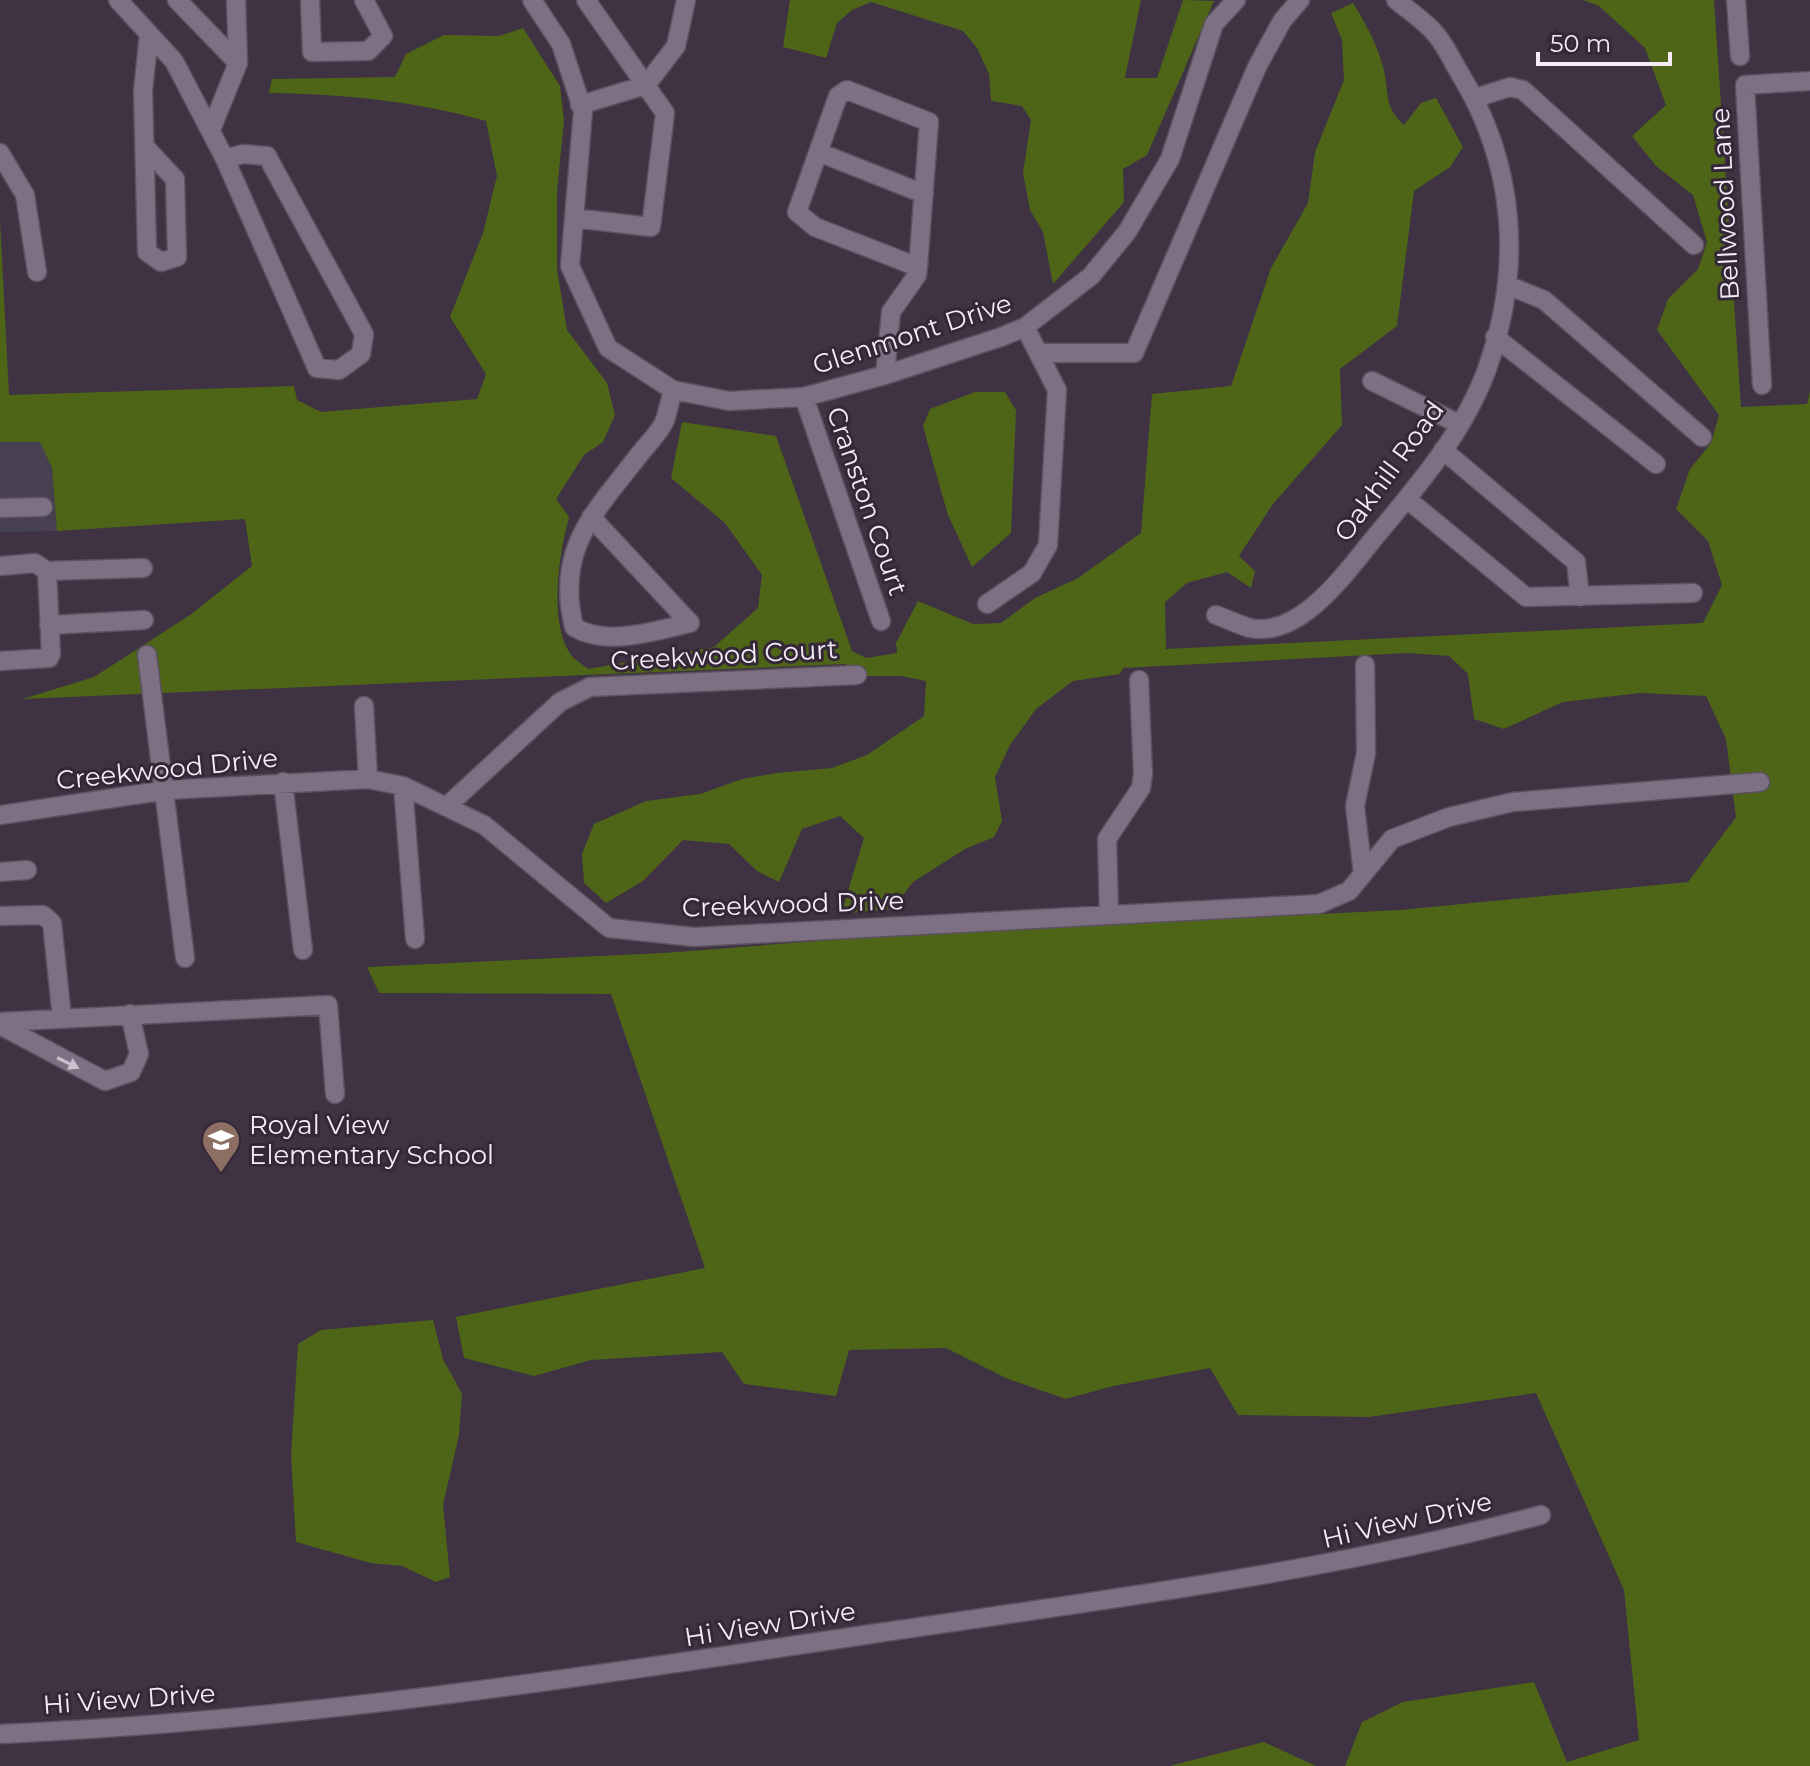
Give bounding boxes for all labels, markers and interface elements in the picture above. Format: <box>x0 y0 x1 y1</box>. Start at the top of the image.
scale bar <box>1538 16 1670 66</box>
text: 50 m <box>1550 29 1611 58</box>
street label: Bellwood Lane <box>1704 107 1746 301</box>
street label: Glenmont Drive <box>808 287 1016 381</box>
street label: Oakhill Road <box>1327 394 1451 548</box>
street label: Cranston Court <box>820 403 914 599</box>
street label: Creekwood Court <box>610 633 838 677</box>
street label: Creekwood Drive <box>55 741 279 797</box>
street label: Creekwood Drive <box>681 884 905 924</box>
one-way arrow <box>57 1056 80 1069</box>
place label: Royal View Elementary School <box>249 1109 494 1171</box>
school or university icon: Royal View Elementary School <box>200 1119 242 1174</box>
street label: Hi View Drive <box>1319 1485 1495 1555</box>
street label: Hi View Drive <box>682 1595 858 1653</box>
street label: Hi View Drive <box>42 1677 216 1721</box>

